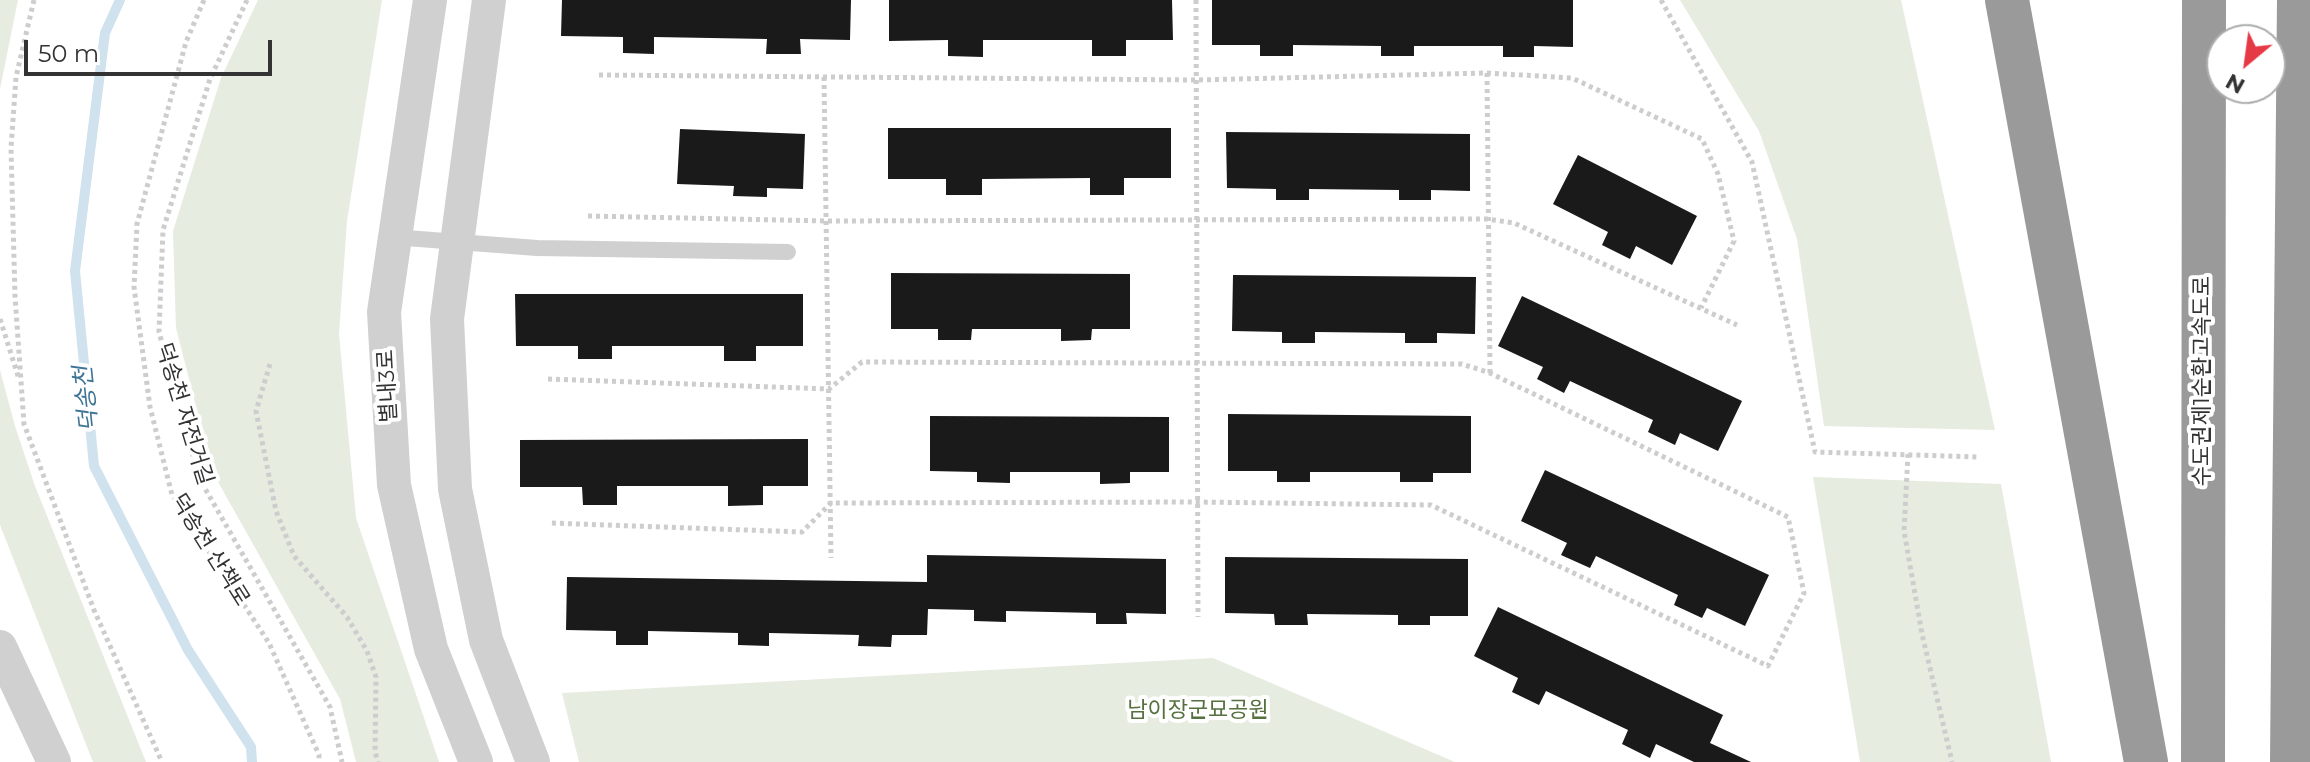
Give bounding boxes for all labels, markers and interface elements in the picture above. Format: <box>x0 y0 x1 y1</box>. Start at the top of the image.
scale bar <box>28 24 276 74</box>
north arrow <box>2206 24 2286 104</box>
text: 50 m <box>38 39 99 68</box>
text: N <box>2221 68 2249 100</box>
street label: 수도권제1순환고속도로 <box>2190 276 2216 486</box>
street label: 덕송천 자전거길 <box>150 340 218 488</box>
street label: 별내3로 <box>373 349 403 423</box>
water label: 덕송천 <box>69 365 105 433</box>
street label: 덕송천 산책로 <box>165 489 255 611</box>
park label: 남이장군묘공원 <box>1127 698 1269 724</box>

